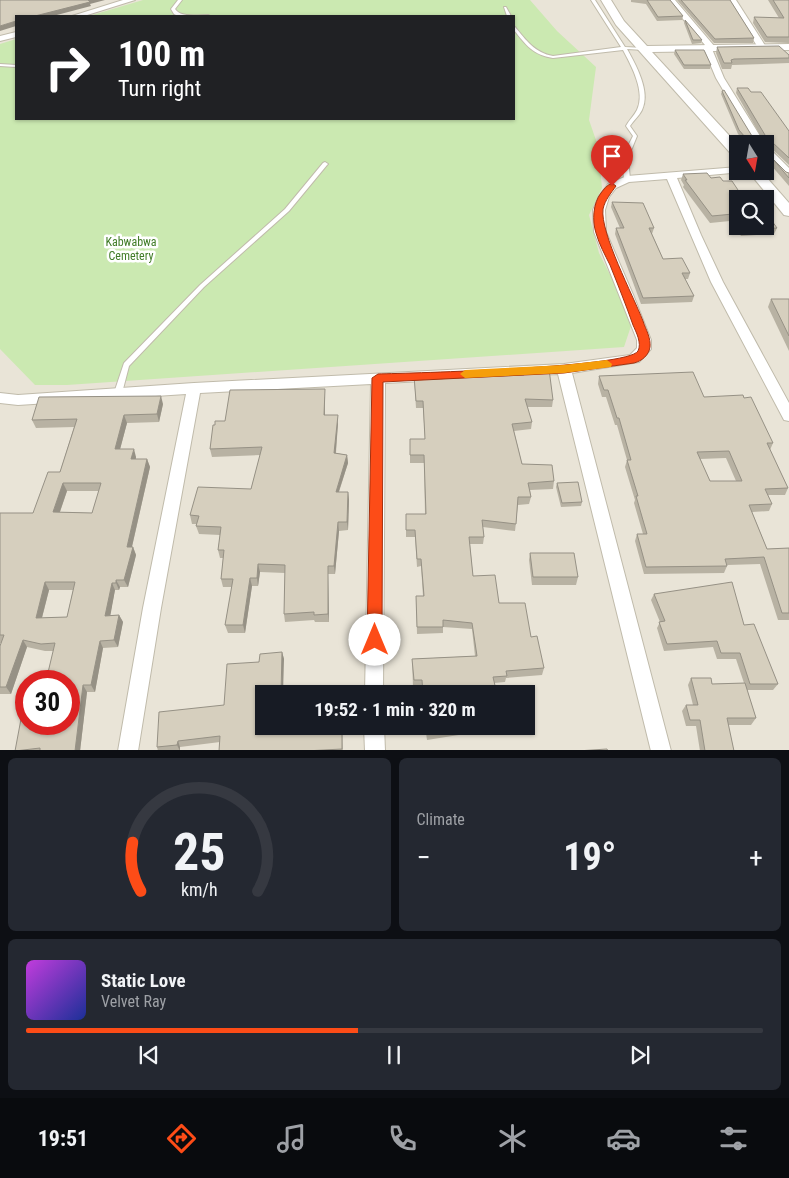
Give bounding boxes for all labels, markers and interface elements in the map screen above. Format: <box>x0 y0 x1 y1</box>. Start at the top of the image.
text: 100 m <box>118 34 205 75</box>
icon: right <box>35 35 100 100</box>
text: Turn right <box>118 76 201 101</box>
pin <box>591 135 633 186</box>
north arrow <box>729 135 774 180</box>
map controls <box>729 135 774 235</box>
icon: arrive <box>598 142 626 170</box>
button: search <box>729 190 774 235</box>
park label: Kabwabwa Cemetery <box>105 235 157 263</box>
position arrow <box>348 613 400 665</box>
speed limit sign: 30 <box>15 670 80 735</box>
text: 19:52 · 1 min · 320 m <box>314 698 476 721</box>
text: Climate <box>417 810 465 829</box>
text: 25 <box>173 822 226 883</box>
text: 19° <box>563 835 616 879</box>
text: − <box>417 841 431 874</box>
text: + <box>749 841 763 874</box>
text: km/h <box>181 879 218 900</box>
text: Static Love <box>101 969 186 992</box>
text: Velvet Ray <box>101 992 166 1011</box>
icon: previous <box>135 1041 163 1069</box>
icon: pause <box>380 1041 408 1069</box>
icon: next <box>626 1041 654 1069</box>
icon: directions <box>164 1121 199 1156</box>
icon: music <box>274 1121 309 1156</box>
icon: phone <box>385 1121 420 1156</box>
icon: climate <box>495 1121 530 1156</box>
icon: car <box>606 1121 641 1156</box>
icon: filters <box>716 1121 751 1156</box>
text: 19:51 <box>38 1126 88 1151</box>

